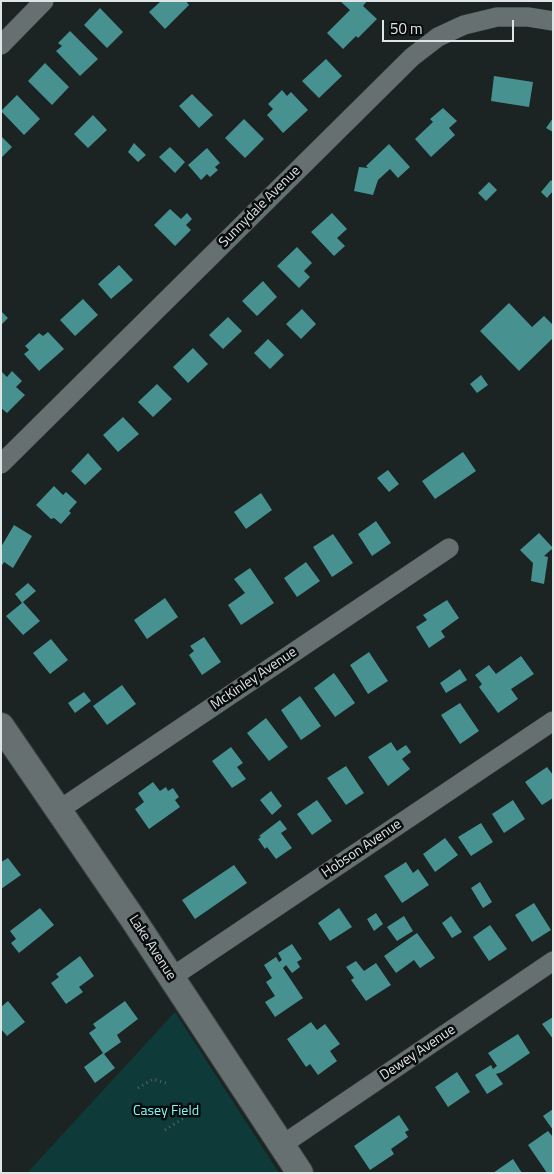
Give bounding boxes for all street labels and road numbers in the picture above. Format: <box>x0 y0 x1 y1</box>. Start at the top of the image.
street label: Sunnydale Avenue <box>216 163 304 251</box>
street label: McKinley Avenue <box>208 644 300 714</box>
street label: Hobson Avenue <box>319 816 405 882</box>
street label: Lake Avenue <box>125 912 179 984</box>
street label: Dewey Avenue <box>377 1022 459 1084</box>

